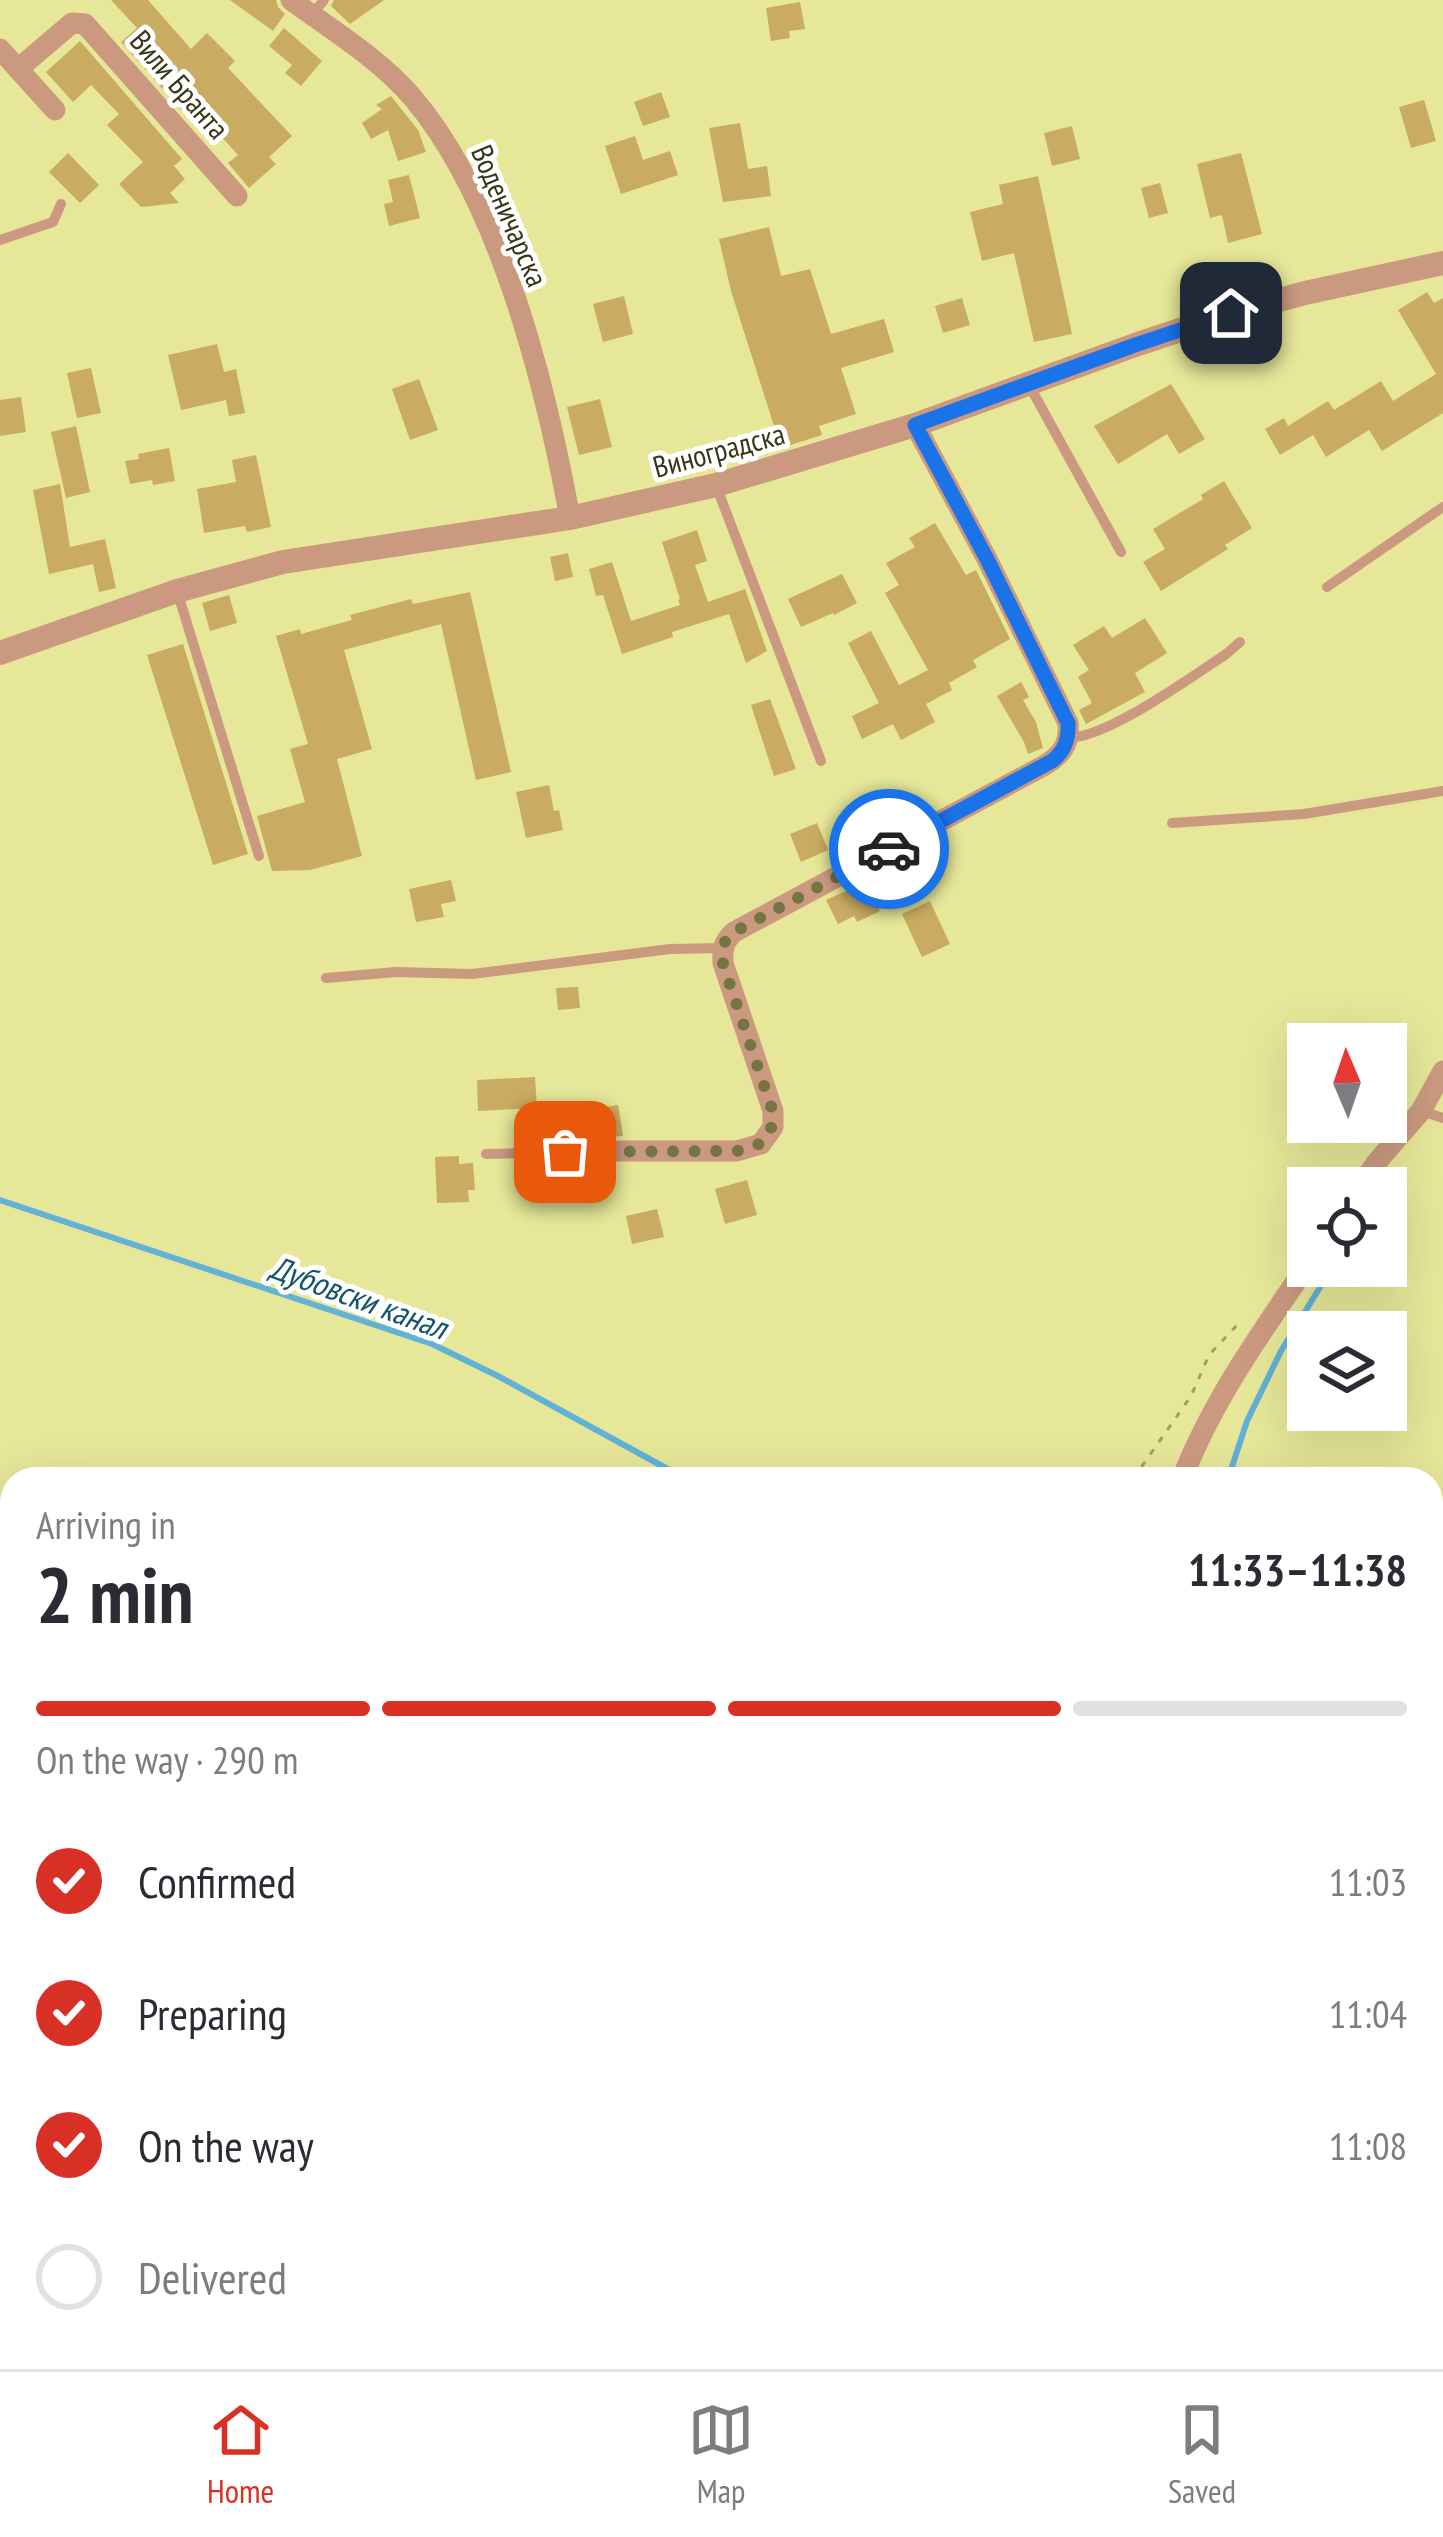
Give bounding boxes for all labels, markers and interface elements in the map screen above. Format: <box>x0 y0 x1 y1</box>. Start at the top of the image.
street label: Вили Бранта <box>122 21 238 147</box>
street label: Воденичарска <box>463 139 558 292</box>
pin <box>1180 262 1282 364</box>
icon: home <box>1198 280 1264 346</box>
street label: Виноградска <box>649 413 789 486</box>
courier <box>829 789 949 909</box>
icon: car <box>856 816 922 882</box>
north arrow <box>1287 1023 1407 1143</box>
map controls <box>1287 1023 1407 1431</box>
pin <box>514 1101 616 1203</box>
icon: bag <box>532 1119 598 1185</box>
button: locate <box>1287 1167 1407 1287</box>
water label: Дубовски канал <box>264 1244 456 1349</box>
button: layers <box>1287 1311 1407 1431</box>
text: Arriving in <box>36 1499 176 1550</box>
text: 11:33–11:38 <box>1188 1540 1407 1598</box>
text: 2 min <box>36 1544 194 1645</box>
text: On the way · 290 m <box>36 1734 298 1785</box>
icon: check <box>36 1848 102 1914</box>
text: Confirmed <box>138 1852 296 1910</box>
text: 11:03 <box>1329 1856 1407 1907</box>
icon: check <box>36 1980 102 2046</box>
text: Preparing <box>138 1984 287 2042</box>
text: 11:04 <box>1329 1988 1407 2039</box>
icon: check <box>36 2112 102 2178</box>
text: On the way <box>138 2116 314 2174</box>
text: 11:08 <box>1329 2120 1407 2171</box>
text: Delivered <box>138 2248 287 2306</box>
tab: Home <box>207 2397 274 2512</box>
tab: Map <box>688 2397 754 2512</box>
tab: Saved <box>1168 2397 1236 2512</box>

